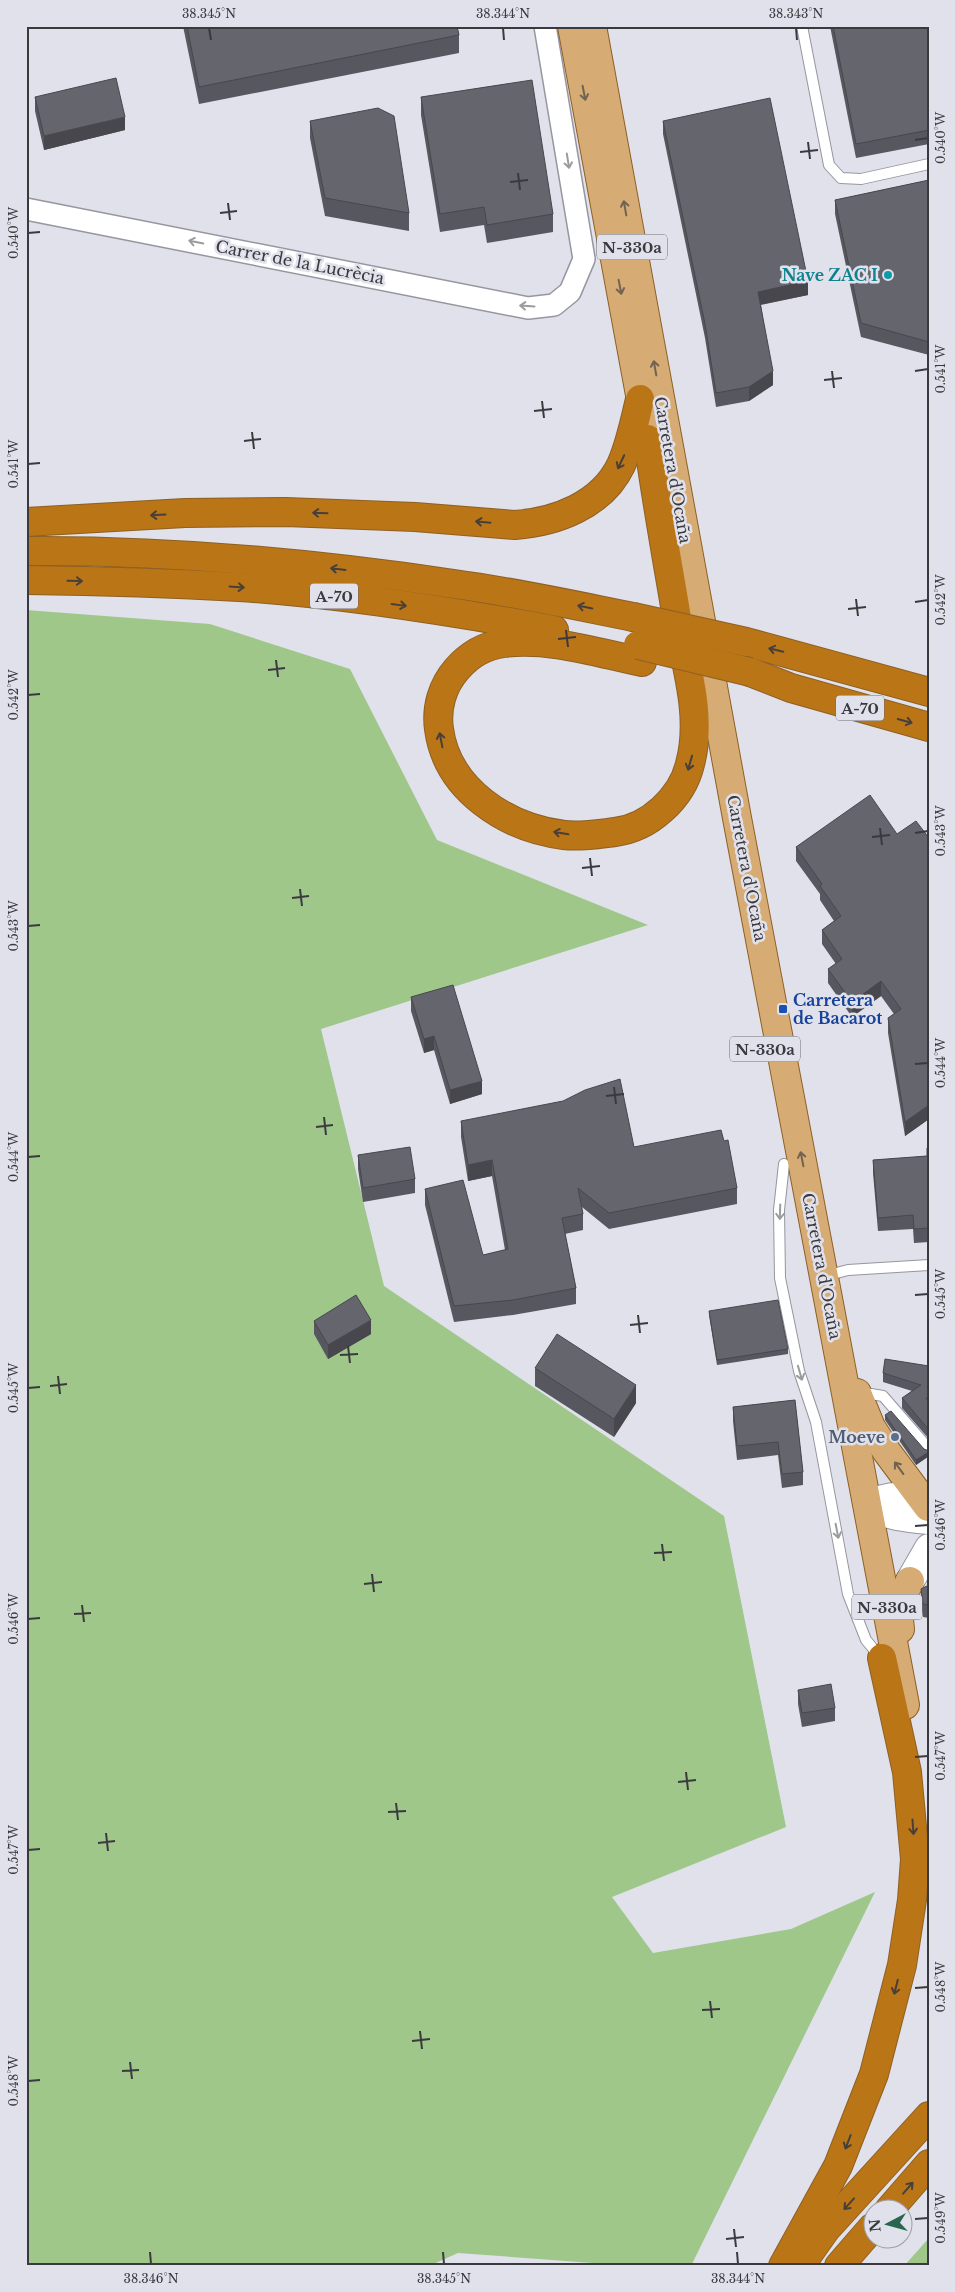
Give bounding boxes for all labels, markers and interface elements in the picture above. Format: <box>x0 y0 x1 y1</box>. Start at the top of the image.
text: 38.345°N <box>182 6 236 21</box>
text: 38.344°N <box>476 6 530 21</box>
text: 38.343°N <box>769 6 823 21</box>
one-way arrow <box>580 85 589 101</box>
text: 0.540°W <box>933 111 948 164</box>
one-way arrow <box>563 152 573 168</box>
one-way arrow <box>620 200 630 216</box>
text: 0.540°W <box>6 206 21 259</box>
road number: N-330a <box>597 234 667 260</box>
one-way arrow <box>188 236 204 246</box>
street label: Carrer de la Lucrècia <box>214 236 386 288</box>
place label: Nave ZAC I <box>782 265 878 285</box>
marker: Nave ZAC I <box>882 269 894 281</box>
one-way arrow <box>616 279 626 295</box>
one-way arrow <box>519 302 535 311</box>
text: 0.541°W <box>933 344 948 393</box>
one-way arrow <box>649 360 659 376</box>
street label: Carretera d'Ocaña <box>650 395 696 545</box>
text: 0.541°W <box>6 439 21 488</box>
one-way arrow <box>616 455 626 470</box>
one-way arrow <box>313 508 329 518</box>
one-way arrow <box>150 510 166 519</box>
one-way arrow <box>475 517 491 527</box>
one-way arrow <box>330 564 346 574</box>
text: 0.542°W <box>933 574 948 626</box>
one-way arrow <box>66 576 83 586</box>
one-way arrow <box>229 583 245 592</box>
road number: A-70 <box>310 584 358 608</box>
one-way arrow <box>391 600 407 610</box>
one-way arrow <box>577 602 593 612</box>
one-way arrow <box>769 645 785 654</box>
text: 0.542°W <box>6 669 21 721</box>
road number: A-70 <box>836 696 884 720</box>
one-way arrow <box>897 716 913 726</box>
one-way arrow <box>435 732 445 748</box>
one-way arrow <box>685 755 694 771</box>
street label: Carretera d'Ocaña <box>723 793 771 943</box>
text: 0.543°W <box>933 805 948 857</box>
one-way arrow <box>553 828 569 838</box>
text: 0.543°W <box>6 900 21 952</box>
place label: Carretera de Bacarot <box>793 990 883 1028</box>
marker: Carretera de Bacarot <box>777 1003 789 1015</box>
road number: N-330a <box>730 1036 800 1062</box>
text: 0.544°W <box>933 1037 948 1088</box>
text: 0.544°W <box>6 1131 21 1182</box>
one-way arrow <box>796 1152 806 1168</box>
street label: Carretera d'Ocaña <box>798 1191 846 1341</box>
one-way arrow <box>775 1204 784 1220</box>
text: 0.545°W <box>933 1268 948 1319</box>
text: 0.545°W <box>6 1362 21 1413</box>
one-way arrow <box>796 1364 806 1380</box>
place label: Moeve <box>828 1427 885 1447</box>
marker: Moeve <box>889 1431 901 1443</box>
one-way arrow <box>893 1462 904 1475</box>
text: 0.546°W <box>933 1498 948 1551</box>
one-way arrow <box>832 1523 842 1539</box>
text: 0.546°W <box>6 1592 21 1645</box>
road number: N-330a <box>852 1594 922 1620</box>
text: 0.547°W <box>933 1730 948 1781</box>
one-way arrow <box>908 1818 917 1834</box>
text: 0.547°W <box>6 1824 21 1875</box>
text: 0.548°W <box>933 1961 948 2012</box>
one-way arrow <box>891 1979 901 1995</box>
text: 0.548°W <box>6 2055 21 2106</box>
one-way arrow <box>842 2134 852 2149</box>
one-way arrow <box>902 2181 914 2194</box>
text: 0.549°W <box>933 2191 948 2244</box>
one-way arrow <box>843 2197 855 2210</box>
north arrow <box>862 2200 912 2250</box>
text: N <box>865 2218 885 2233</box>
text: 38.346°N <box>124 2271 179 2286</box>
text: 38.345°N <box>417 2271 471 2286</box>
text: 38.344°N <box>711 2271 765 2286</box>

